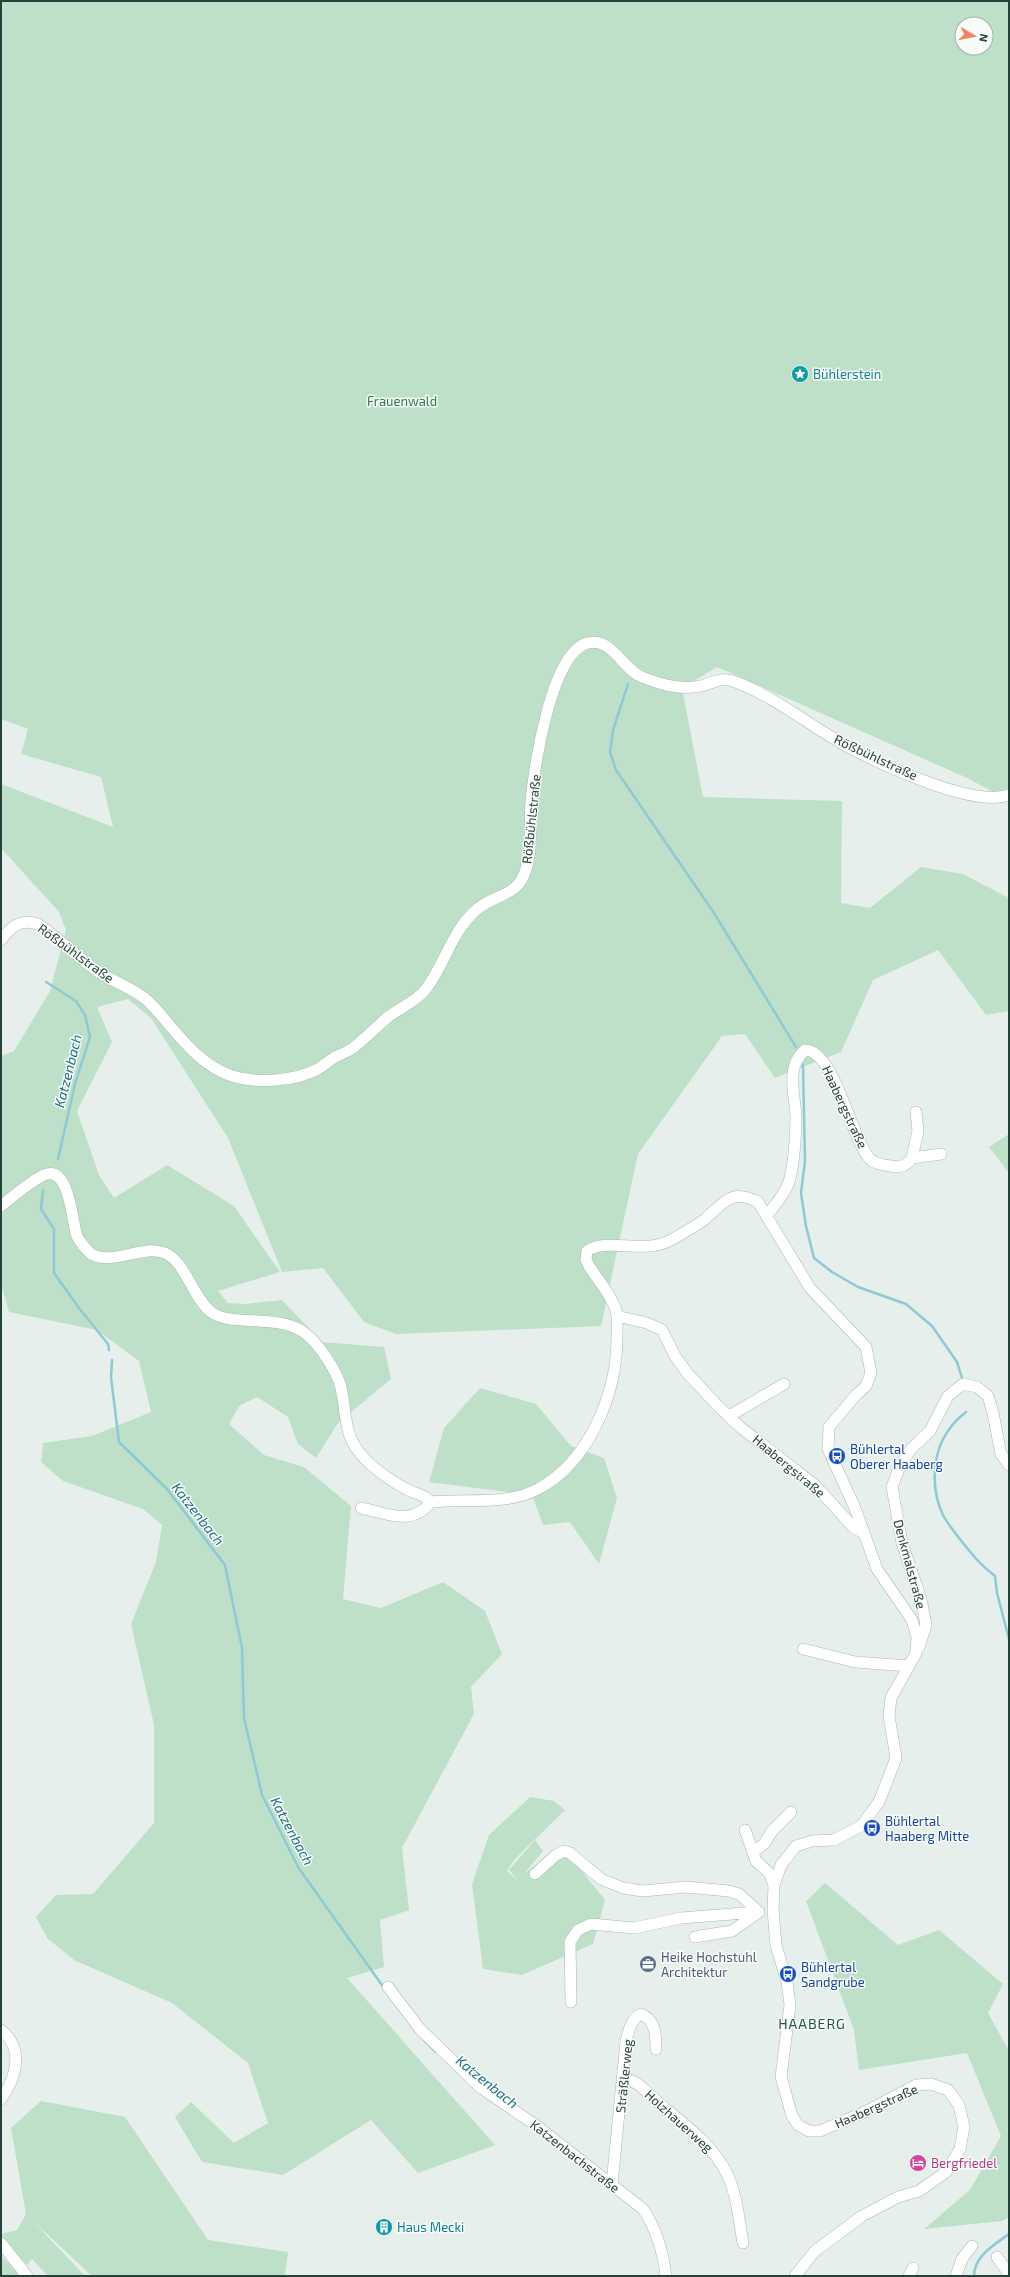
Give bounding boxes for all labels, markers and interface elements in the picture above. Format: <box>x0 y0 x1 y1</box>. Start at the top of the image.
north arrow <box>954 16 994 56</box>
text: N <box>977 33 991 43</box>
place icon: Bühlerstein <box>790 364 810 384</box>
place label: Bühlerstein <box>813 366 881 382</box>
park label: Frauenwald <box>367 393 437 409</box>
street label: Rößbühlstraße <box>832 731 920 783</box>
street label: Rößbühlstraße <box>518 773 544 865</box>
street label: Rößbühlstraße <box>35 920 117 986</box>
water label: Katzenbach <box>50 1032 85 1109</box>
street label: Haabergstraße <box>819 1063 871 1151</box>
street label: Haabergstraße <box>750 1431 828 1501</box>
place label: Bühlertal Oberer Haaberg <box>850 1441 943 1472</box>
bus stop icon: Bühlertal Oberer Haaberg <box>827 1446 847 1466</box>
water label: Katzenbach <box>169 1479 228 1548</box>
street label: Denkmalstraße <box>890 1518 930 1610</box>
water label: Katzenbach <box>267 1794 318 1868</box>
place label: Bühlertal Haaberg Mitte <box>885 1813 969 1844</box>
bus stop icon: Bühlertal Haaberg Mitte <box>862 1818 882 1838</box>
place label: Heike Hochstuhl Architektur <box>661 1949 757 1980</box>
office icon: Heike Hochstuhl Architektur <box>638 1954 658 1974</box>
place label: Bühlertal Sandgrube <box>801 1959 865 1990</box>
bus stop icon: Bühlertal Sandgrube <box>778 1964 798 1984</box>
district label: HAABERG <box>778 2015 846 2032</box>
street label: Sträßlerweg <box>612 2038 636 2114</box>
water label: Katzenbach <box>453 2051 522 2112</box>
street label: Haabergstraße <box>832 2080 920 2131</box>
street label: Holzhauerweg <box>642 2086 716 2156</box>
street label: Katzenbachstraße <box>527 2116 623 2196</box>
hotel icon: Bergfriedel <box>908 2153 928 2173</box>
place label: Bergfriedel <box>931 2155 997 2171</box>
building icon: Haus Mecki <box>374 2217 394 2237</box>
place label: Haus Mecki <box>397 2219 464 2235</box>

